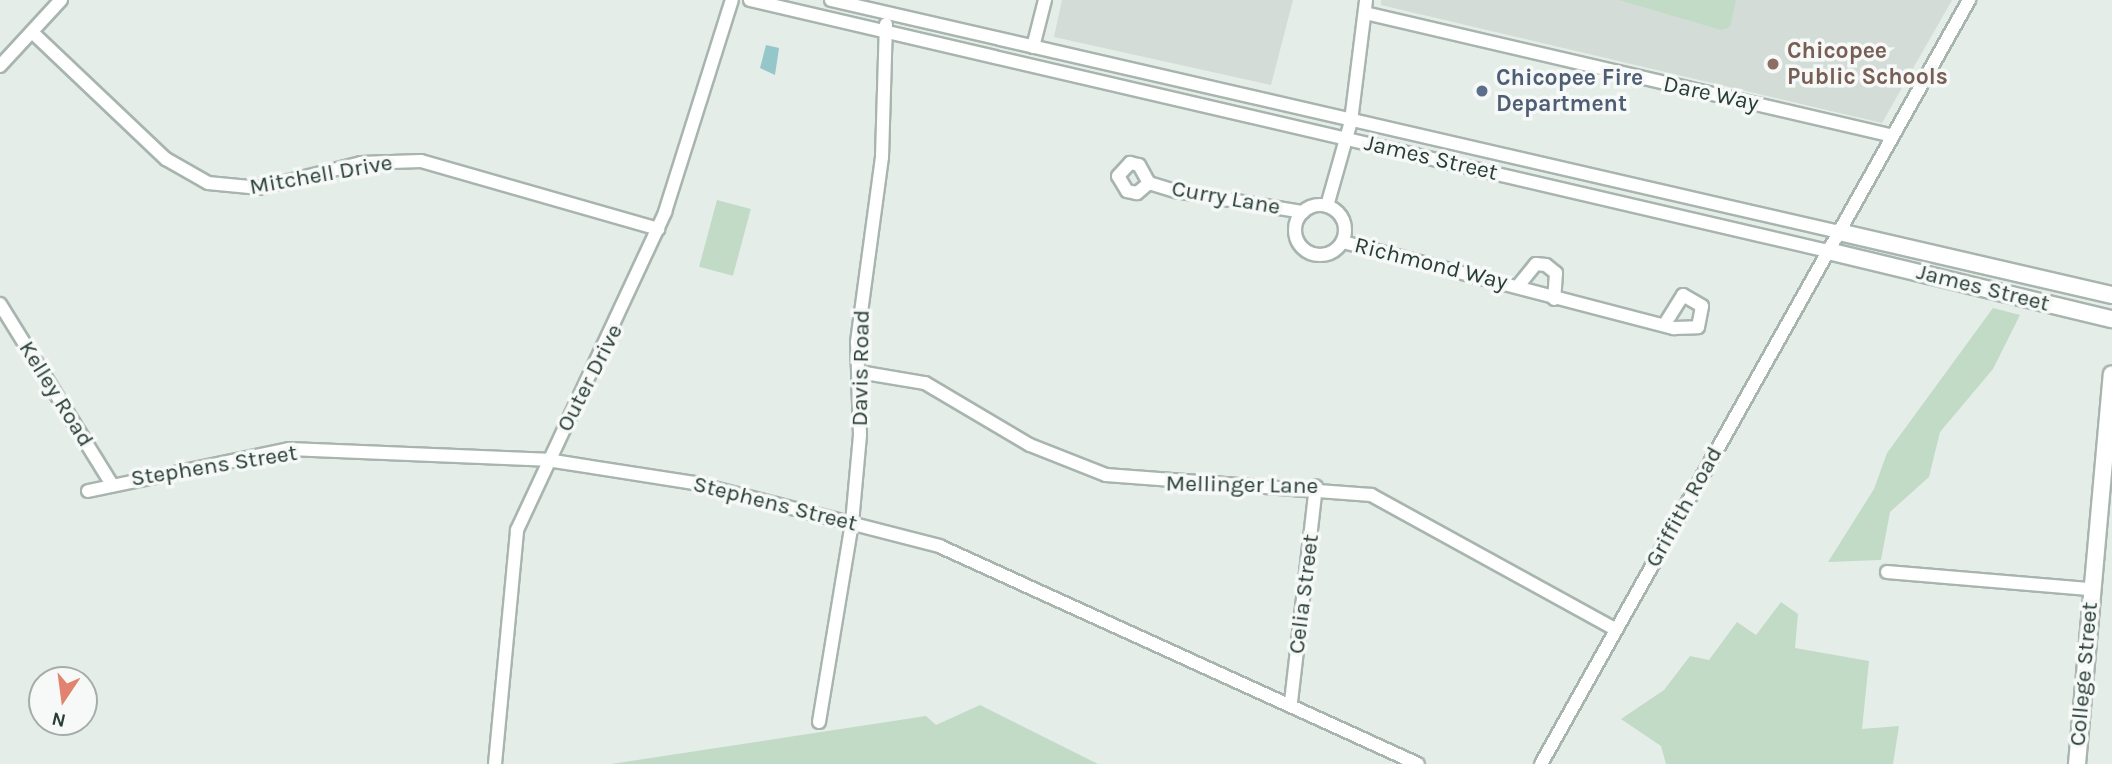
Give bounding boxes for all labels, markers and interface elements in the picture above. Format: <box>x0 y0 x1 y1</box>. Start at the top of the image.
place label: Chicopee Public Schools <box>1787 37 1948 91</box>
marker: Chicopee Public Schools <box>1765 56 1781 72</box>
place label: Chicopee Fire Department <box>1496 64 1643 118</box>
street label: Dare Way <box>1661 70 1761 118</box>
marker: Chicopee Fire Department <box>1474 83 1490 99</box>
street label: James Street <box>1362 129 1500 187</box>
street label: Mitchell Drive <box>247 149 395 201</box>
street label: Curry Lane <box>1169 175 1283 221</box>
street label: Richmond Way <box>1352 232 1510 296</box>
street label: James Street <box>1914 258 2052 318</box>
street label: Davis Road <box>846 309 876 427</box>
street label: Outer Drive <box>551 320 629 436</box>
street label: Kelley Road <box>13 336 99 452</box>
street label: Stephens Street <box>129 439 299 493</box>
street label: Griffith Road <box>1640 442 1728 572</box>
street label: Stephens Street <box>690 470 860 538</box>
street label: Mellinger Lane <box>1165 470 1319 500</box>
street label: Celia Street <box>1283 533 1325 655</box>
street label: College Street <box>2064 601 2104 747</box>
north arrow <box>28 666 98 736</box>
text: N <box>50 707 68 732</box>

